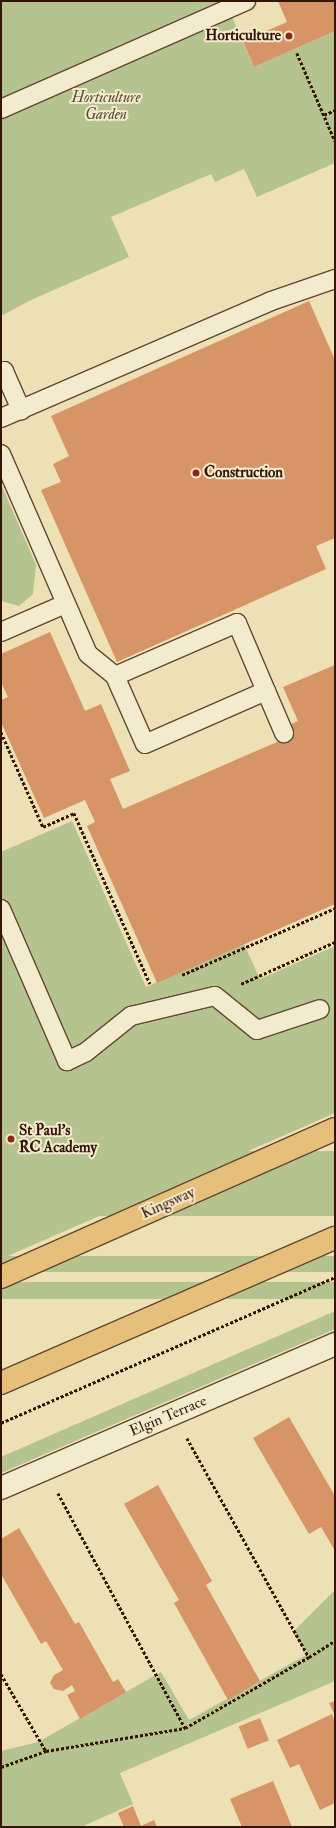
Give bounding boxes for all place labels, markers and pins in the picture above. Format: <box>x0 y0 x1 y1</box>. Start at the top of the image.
place label: Horticulture <box>205 27 281 45</box>
marker: Horticulture <box>284 31 294 41</box>
place label: Construction <box>204 464 283 482</box>
marker: Construction <box>191 468 201 478</box>
place label: St Paul's RC Academy <box>19 1121 97 1156</box>
marker: St Paul's RC Academy <box>6 1134 16 1144</box>

